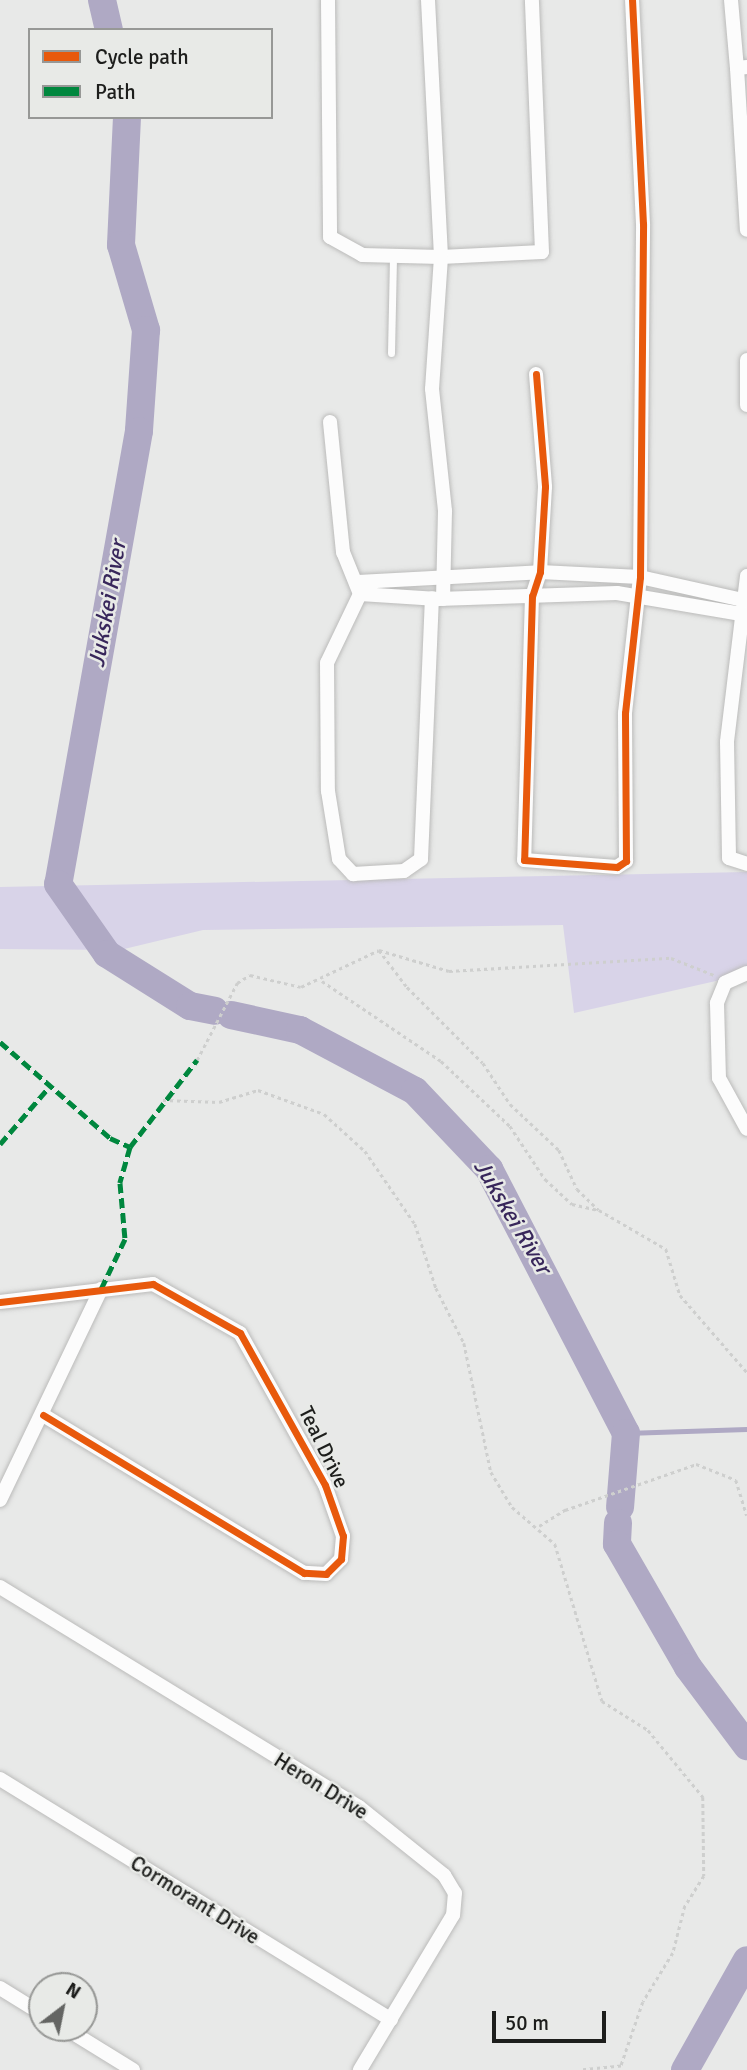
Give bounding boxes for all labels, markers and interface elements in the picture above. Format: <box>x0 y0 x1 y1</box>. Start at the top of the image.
legend <box>28 28 273 119</box>
text: Cycle path <box>95 44 189 70</box>
text: Path <box>95 79 136 105</box>
water label: Jukskei River <box>83 538 133 670</box>
water label: Jukskei River <box>467 1155 557 1279</box>
street label: Teal Drive <box>293 1402 355 1492</box>
street label: Heron Drive <box>269 1747 373 1825</box>
street label: Cormorant Drive <box>126 1850 264 1950</box>
north arrow <box>28 1972 98 2042</box>
text: N <box>61 1977 85 2005</box>
scale bar <box>495 1996 609 2040</box>
text: 50 m <box>505 2010 549 2036</box>

